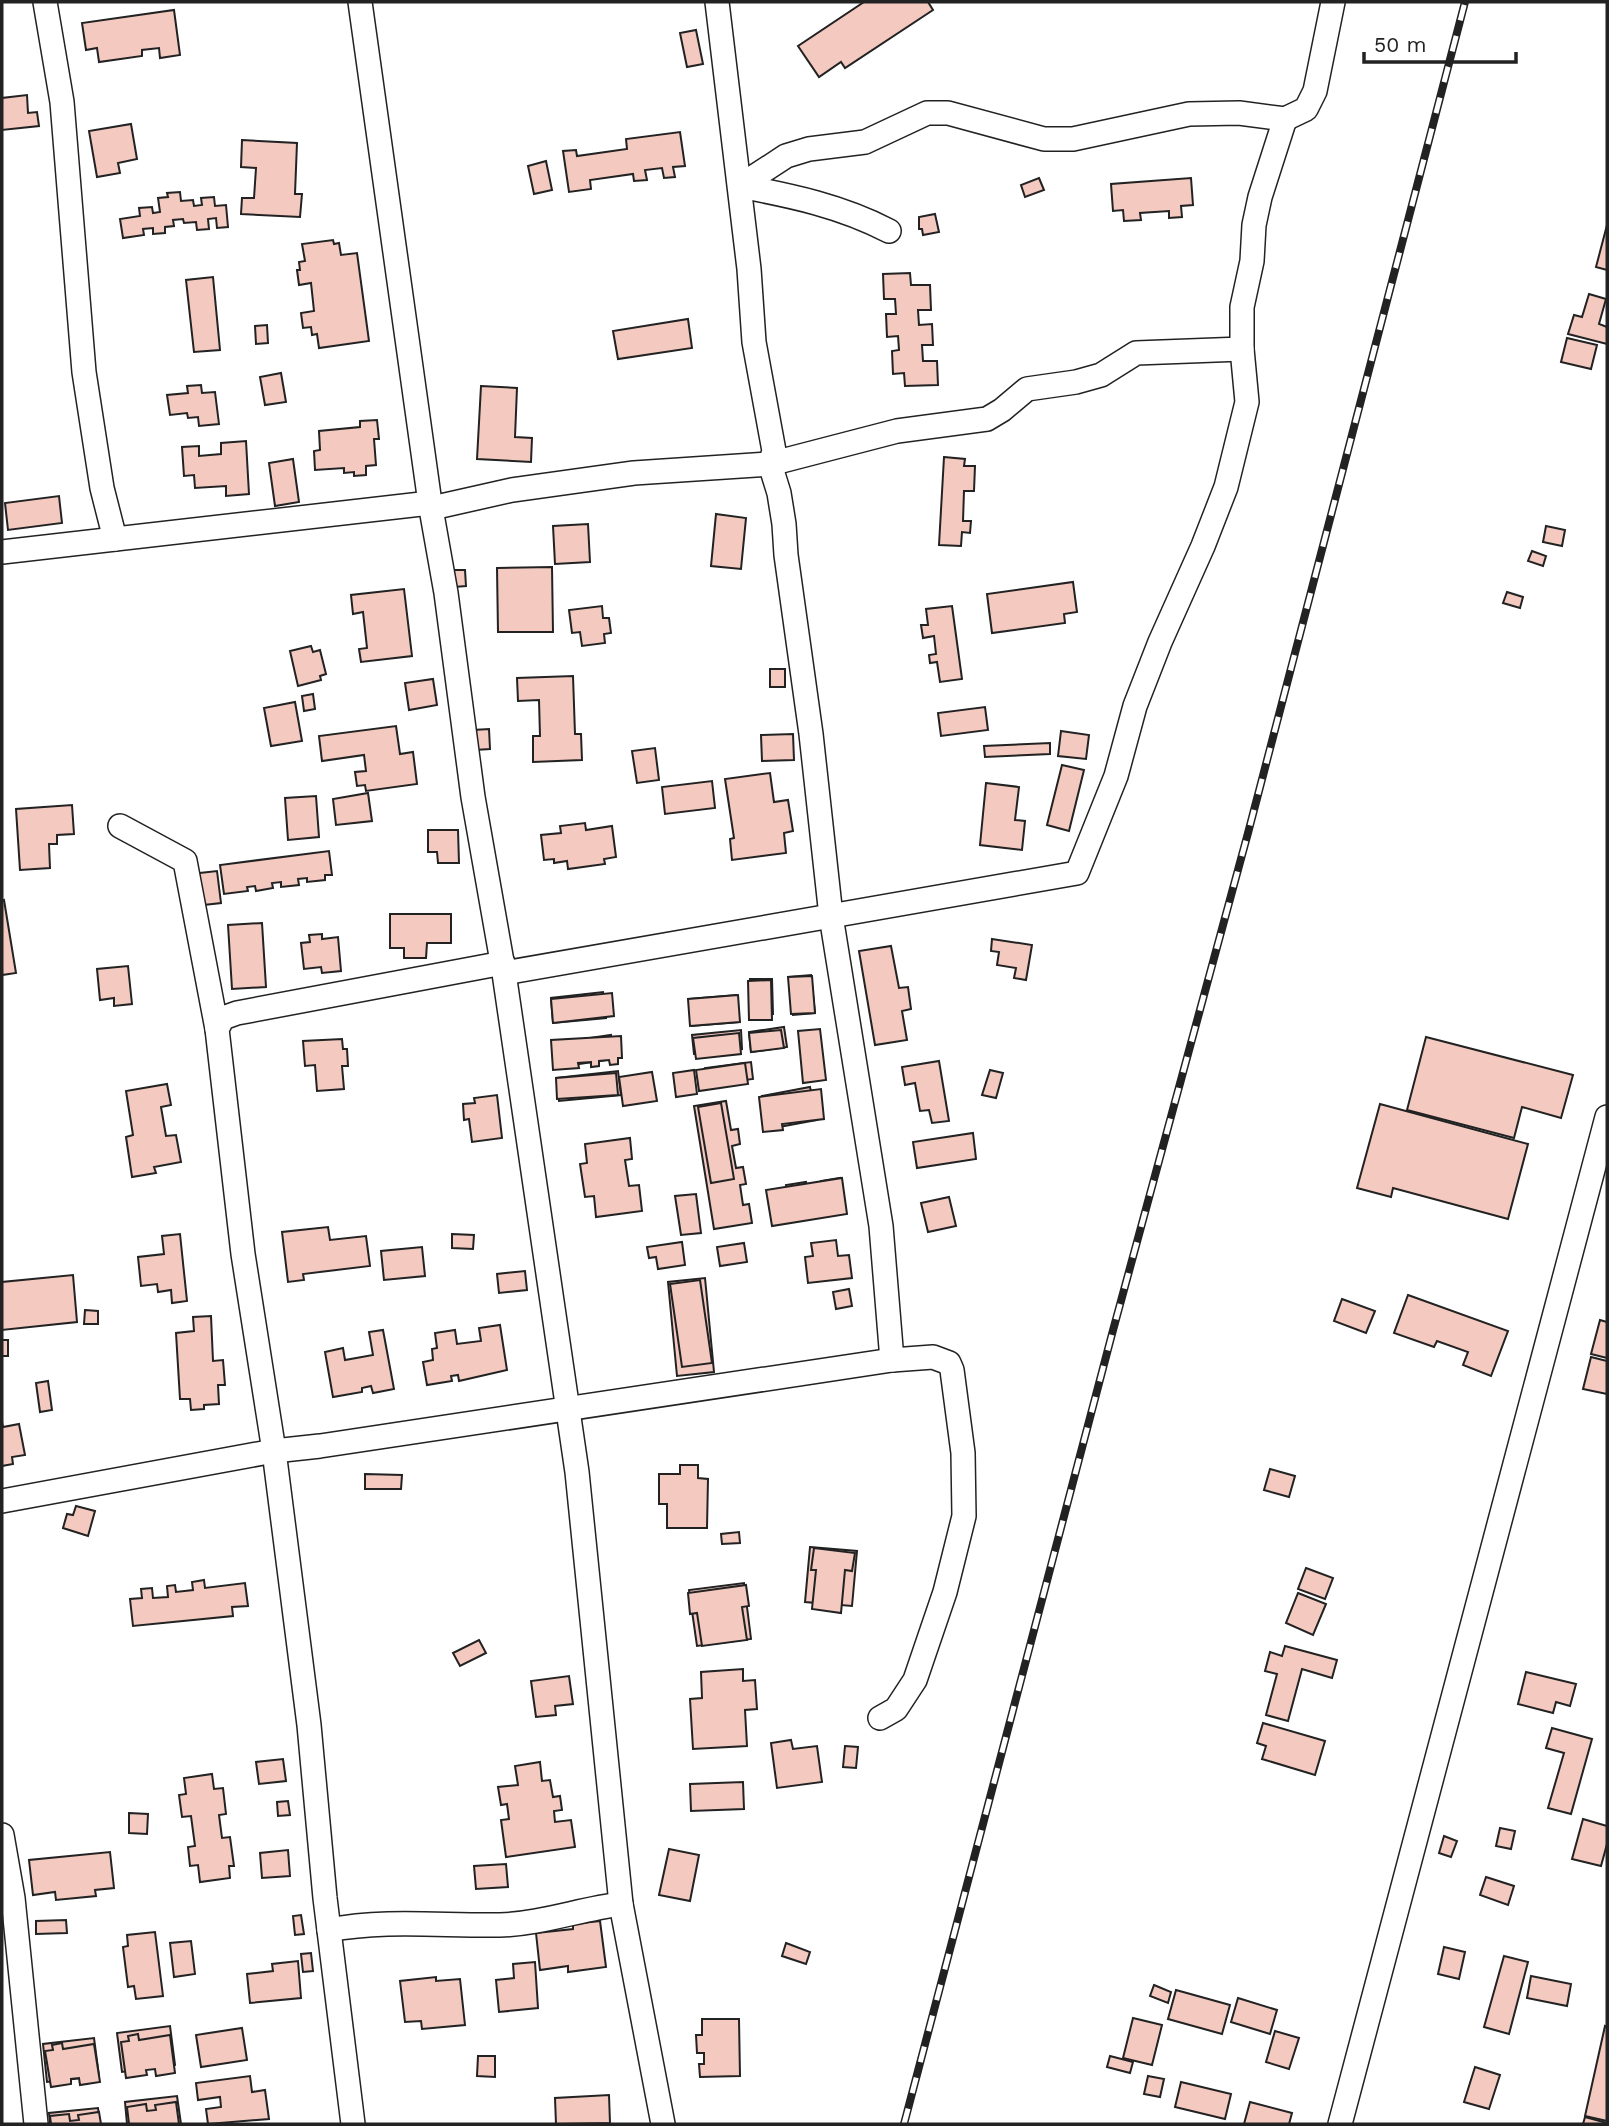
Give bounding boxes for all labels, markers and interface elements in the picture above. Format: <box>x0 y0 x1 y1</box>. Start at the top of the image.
scale bar <box>1364 21 1516 65</box>
text: 50 m <box>1374 32 1426 57</box>

